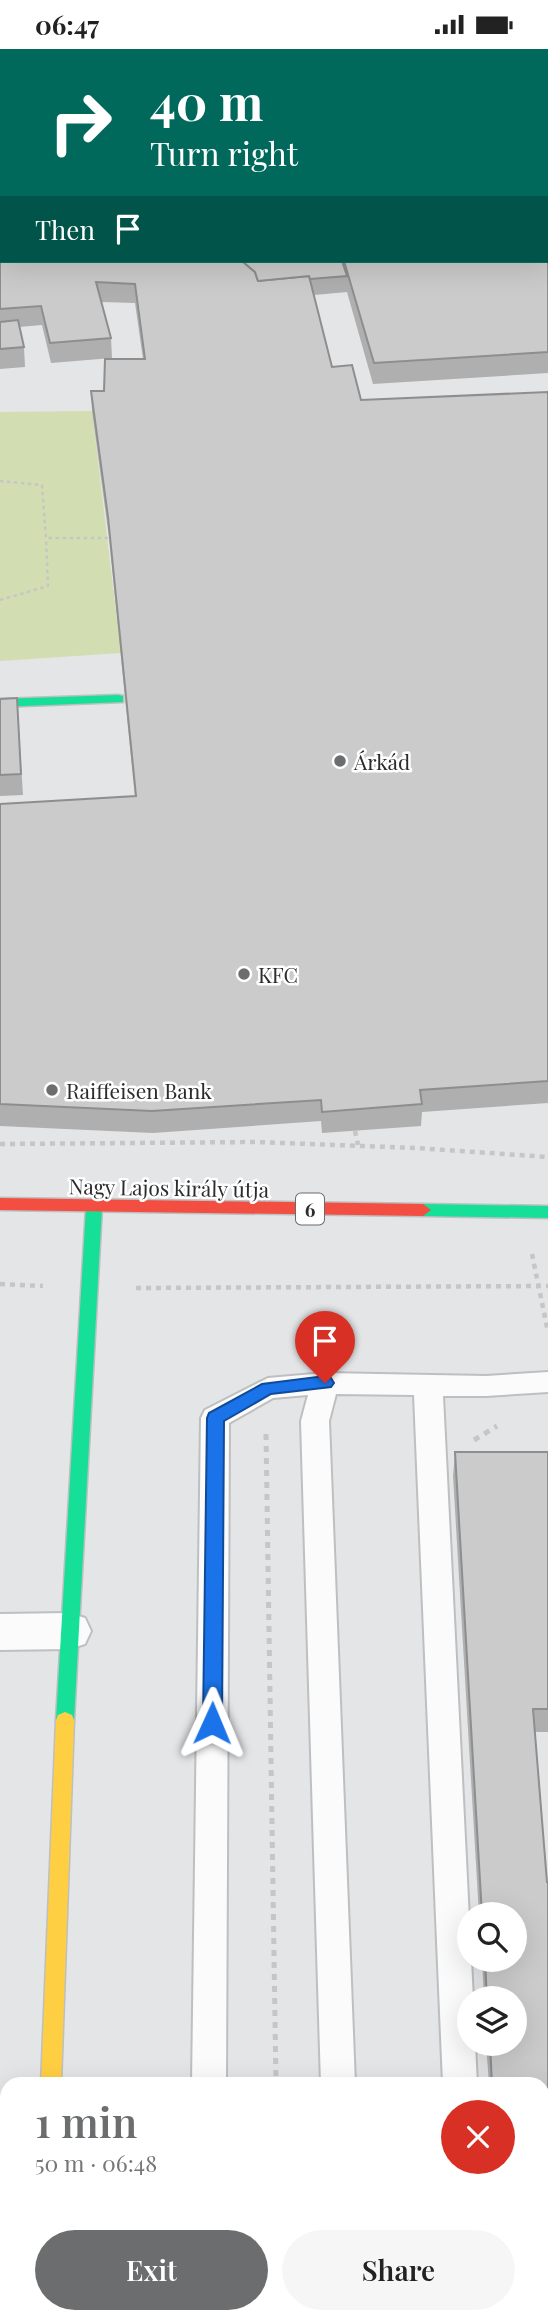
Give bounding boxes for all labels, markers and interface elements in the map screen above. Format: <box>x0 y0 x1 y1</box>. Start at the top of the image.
text: 06:47 <box>35 7 99 42</box>
text: 40 m <box>150 68 263 133</box>
icon: right <box>35 77 126 168</box>
text: Turn right <box>150 131 298 174</box>
icon: arrive <box>109 210 147 248</box>
text: Then <box>35 212 95 247</box>
place label: Árkád <box>353 747 410 775</box>
marker: Árkád <box>332 753 348 769</box>
place label: KFC <box>258 960 298 988</box>
marker: KFC <box>236 966 252 982</box>
place label: Raiffeisen Bank <box>66 1076 212 1104</box>
marker: Raiffeisen Bank <box>44 1082 60 1098</box>
street label: Nagy Lajos király útja <box>69 1171 270 1203</box>
road number: 6 <box>296 1193 324 1225</box>
pin <box>295 1311 355 1383</box>
icon: arrive <box>306 1322 344 1360</box>
position arrow <box>175 1686 249 1760</box>
map controls <box>457 1902 527 2056</box>
button: search <box>457 1902 527 1972</box>
button: layers <box>457 1986 527 2056</box>
text: 1 min <box>35 2093 137 2149</box>
button: close <box>441 2100 515 2174</box>
text: 50 m · 06:48 <box>35 2147 157 2178</box>
button: Exit <box>35 2230 268 2310</box>
button: Share <box>282 2230 515 2310</box>

